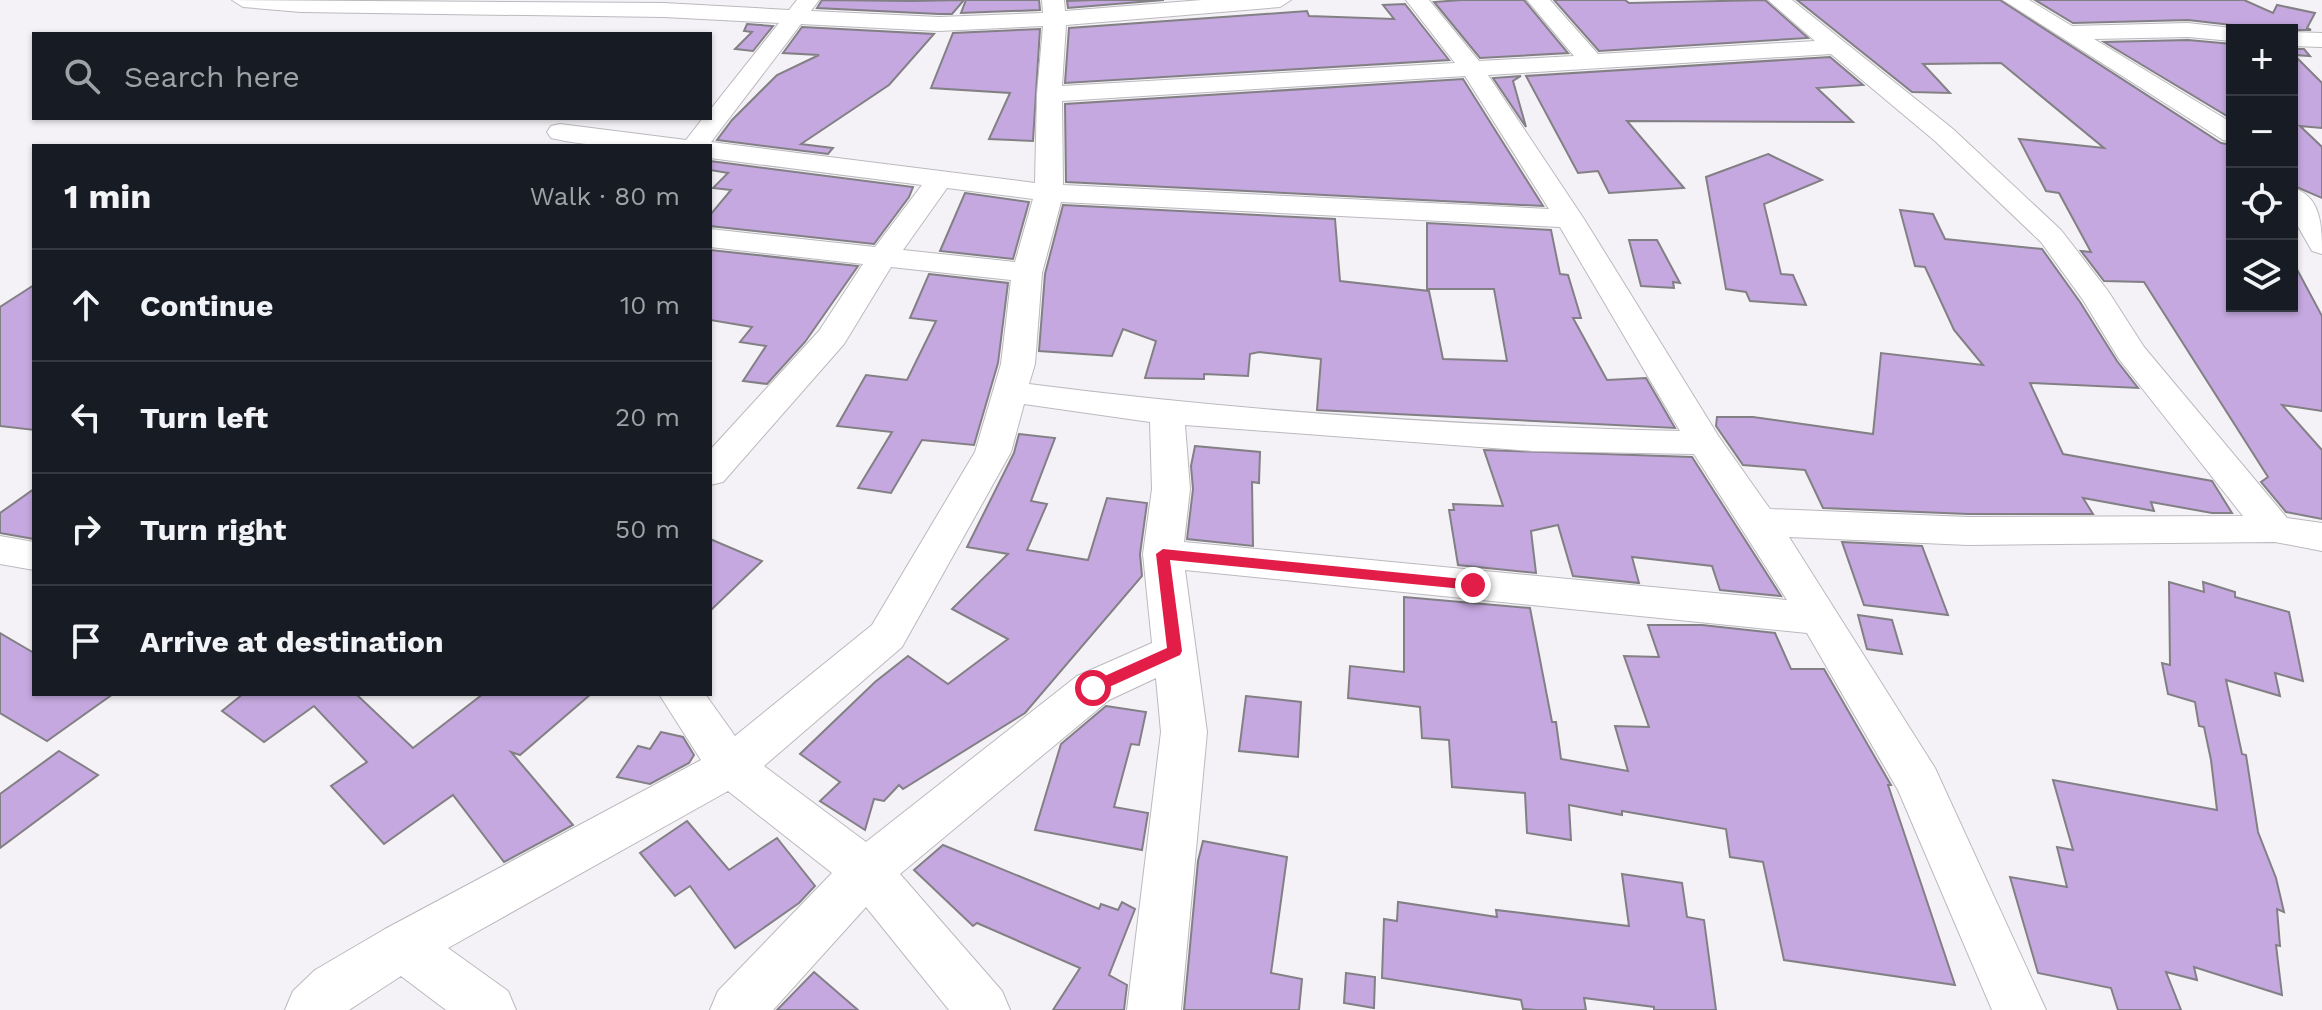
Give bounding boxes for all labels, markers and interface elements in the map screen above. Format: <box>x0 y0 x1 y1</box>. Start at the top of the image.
map controls <box>2226 24 2298 312</box>
button: + <box>2226 24 2298 96</box>
search box <box>32 32 712 120</box>
icon: search <box>60 54 104 98</box>
text: Search here <box>124 59 300 94</box>
button: − <box>2226 96 2298 168</box>
button: locate <box>2226 168 2298 240</box>
text: 1 min <box>64 176 151 216</box>
text: Walk · 80 m <box>530 181 680 211</box>
button: layers <box>2226 240 2298 312</box>
icon: ahead <box>64 283 108 327</box>
text: Continue <box>140 288 273 323</box>
text: 10 m <box>620 290 680 320</box>
icon: left <box>64 395 108 439</box>
text: Turn left <box>140 400 268 435</box>
text: 20 m <box>615 402 680 432</box>
icon: right <box>64 507 108 551</box>
text: Turn right <box>140 512 286 547</box>
text: 50 m <box>615 514 680 544</box>
route end <box>1455 567 1491 603</box>
icon: arrive <box>64 619 108 663</box>
text: Arrive at destination <box>140 624 444 659</box>
route start <box>1075 670 1111 706</box>

